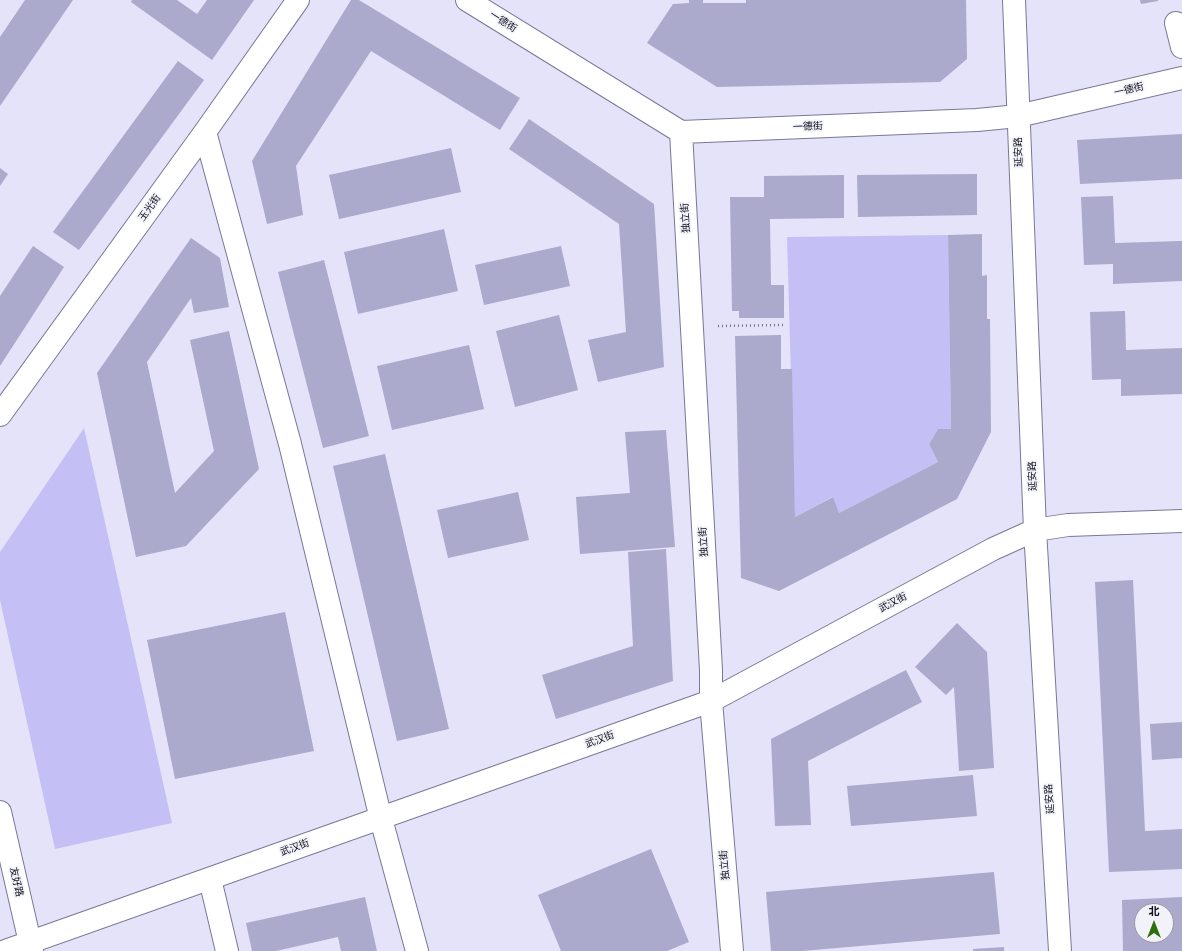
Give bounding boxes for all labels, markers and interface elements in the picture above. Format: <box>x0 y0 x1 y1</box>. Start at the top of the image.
street label: 一德街 <box>487 9 519 35</box>
street label: 一德街 <box>1113 81 1145 99</box>
street label: 一德街 <box>793 120 823 134</box>
street label: 延安路 <box>1012 137 1026 167</box>
street label: 玉光街 <box>136 192 164 224</box>
street label: 独立街 <box>679 203 693 233</box>
street label: 延安路 <box>1026 461 1040 491</box>
street label: 独立街 <box>697 527 711 557</box>
street label: 武汉街 <box>877 591 909 615</box>
street label: 武汉街 <box>584 729 616 751</box>
street label: 延安路 <box>1043 784 1057 814</box>
street label: 武汉街 <box>279 837 311 859</box>
street label: 独立街 <box>718 850 732 880</box>
street label: 友好路 <box>7 866 25 898</box>
north arrow <box>1134 903 1174 943</box>
text: 北 <box>1149 905 1160 918</box>

